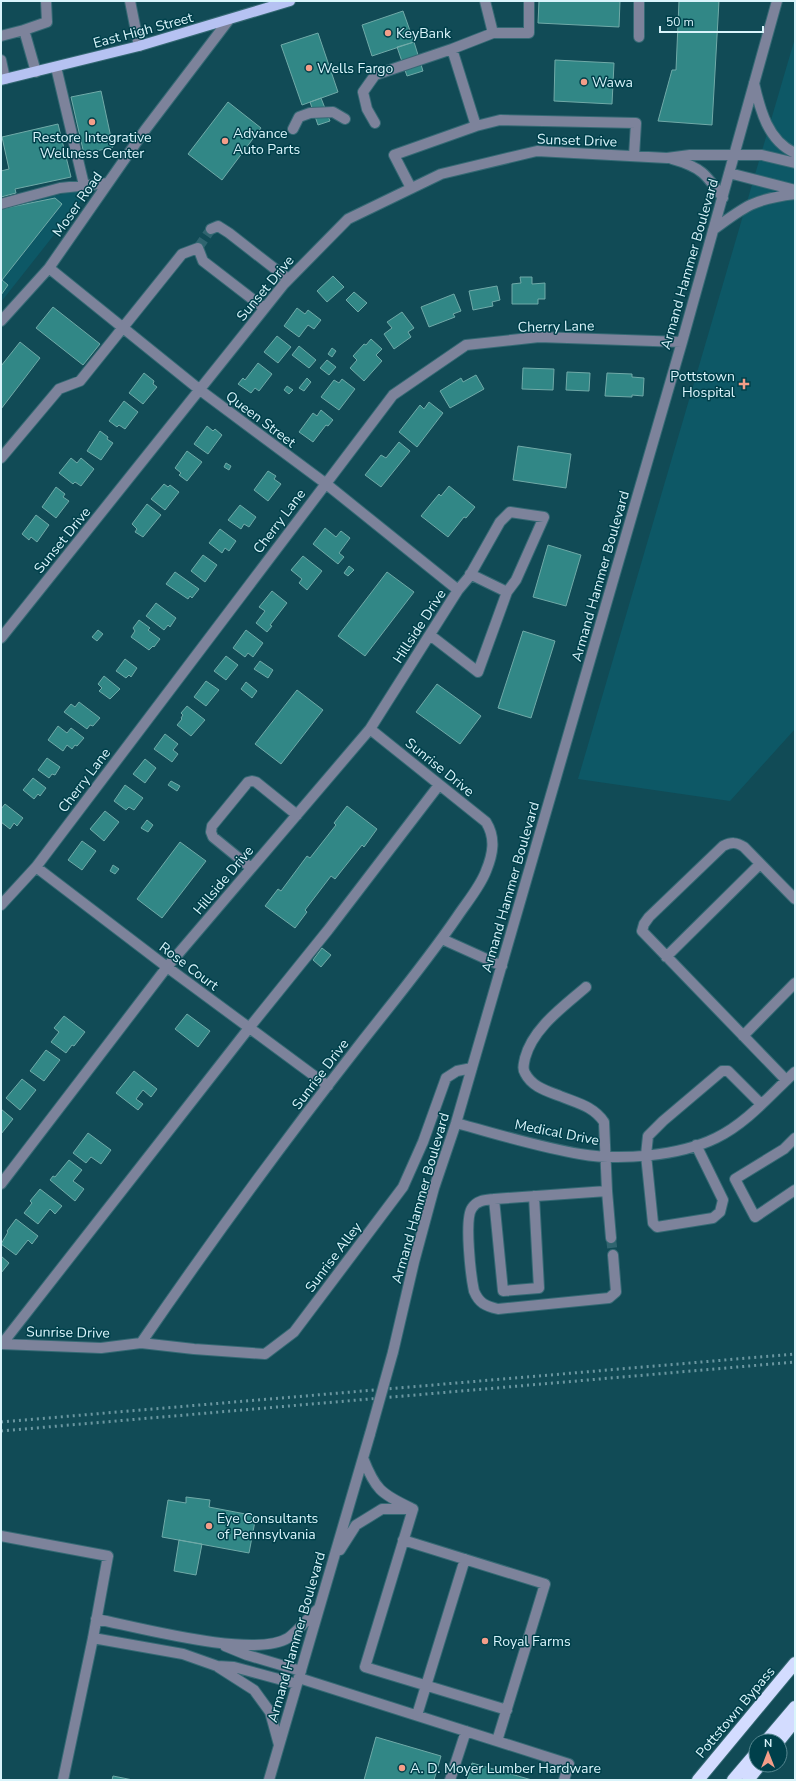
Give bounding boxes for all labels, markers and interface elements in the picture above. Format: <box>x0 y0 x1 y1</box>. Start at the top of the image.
street label: East High Street <box>91 8 195 53</box>
scale bar <box>660 8 763 34</box>
text: 50 m <box>666 14 694 30</box>
place label: KeyBank <box>396 24 452 43</box>
marker: KeyBank <box>383 28 393 38</box>
place label: Wells Fargo <box>317 59 394 78</box>
marker: Wells Fargo <box>304 63 314 73</box>
place label: Wawa <box>592 73 633 92</box>
marker: Wawa <box>579 77 589 87</box>
marker: Restore Integrative Wellness Center <box>87 117 97 127</box>
place label: Advance Auto Parts <box>233 124 300 159</box>
place label: Restore Integrative Wellness Center <box>33 128 151 163</box>
street label: Sunset Drive <box>537 130 617 151</box>
marker: Advance Auto Parts <box>220 136 230 146</box>
street label: Moser Road <box>48 168 107 241</box>
street label: Armand Hammer Boulevard <box>656 177 723 352</box>
street label: Sunset Drive <box>232 251 298 325</box>
street label: Cherry Lane <box>518 316 594 337</box>
place label: Pottstown Hospital <box>670 367 736 402</box>
marker: Pottstown Hospital <box>738 378 750 390</box>
street label: Queen Street <box>222 387 300 452</box>
street label: Cherry Lane <box>249 485 310 558</box>
street label: Armand Hammer Boulevard <box>567 489 634 664</box>
street label: Sunset Drive <box>30 503 95 577</box>
street label: Hillside Drive <box>388 586 450 667</box>
street label: Sunrise Drive <box>401 734 478 801</box>
street label: Cherry Lane <box>54 744 115 817</box>
street label: Armand Hammer Boulevard <box>477 800 544 975</box>
street label: Hillside Drive <box>189 842 258 919</box>
street label: Rose Court <box>155 938 222 995</box>
street label: Sunrise Drive <box>288 1035 353 1113</box>
street label: Armand Hammer Boulevard <box>387 1111 454 1286</box>
street label: Medical Drive <box>513 1115 601 1150</box>
street label: Sunrise Alley <box>301 1218 367 1296</box>
street label: Sunrise Drive <box>26 1322 110 1343</box>
place label: Eye Consultants of Pennsylvania <box>217 1509 319 1544</box>
marker: Eye Consultants of Pennsylvania <box>204 1521 214 1531</box>
street label: Armand Hammer Boulevard <box>263 1550 330 1725</box>
place label: Royal Farms <box>493 1632 571 1651</box>
marker: Royal Farms <box>480 1636 490 1646</box>
street label: Pottstown Bypass <box>691 1662 779 1762</box>
north arrow <box>748 1733 788 1773</box>
text: N <box>764 1736 772 1751</box>
place label: A. D. Moyer Lumber Hardware <box>410 1759 601 1778</box>
marker: A. D. Moyer Lumber Hardware <box>397 1763 407 1773</box>

